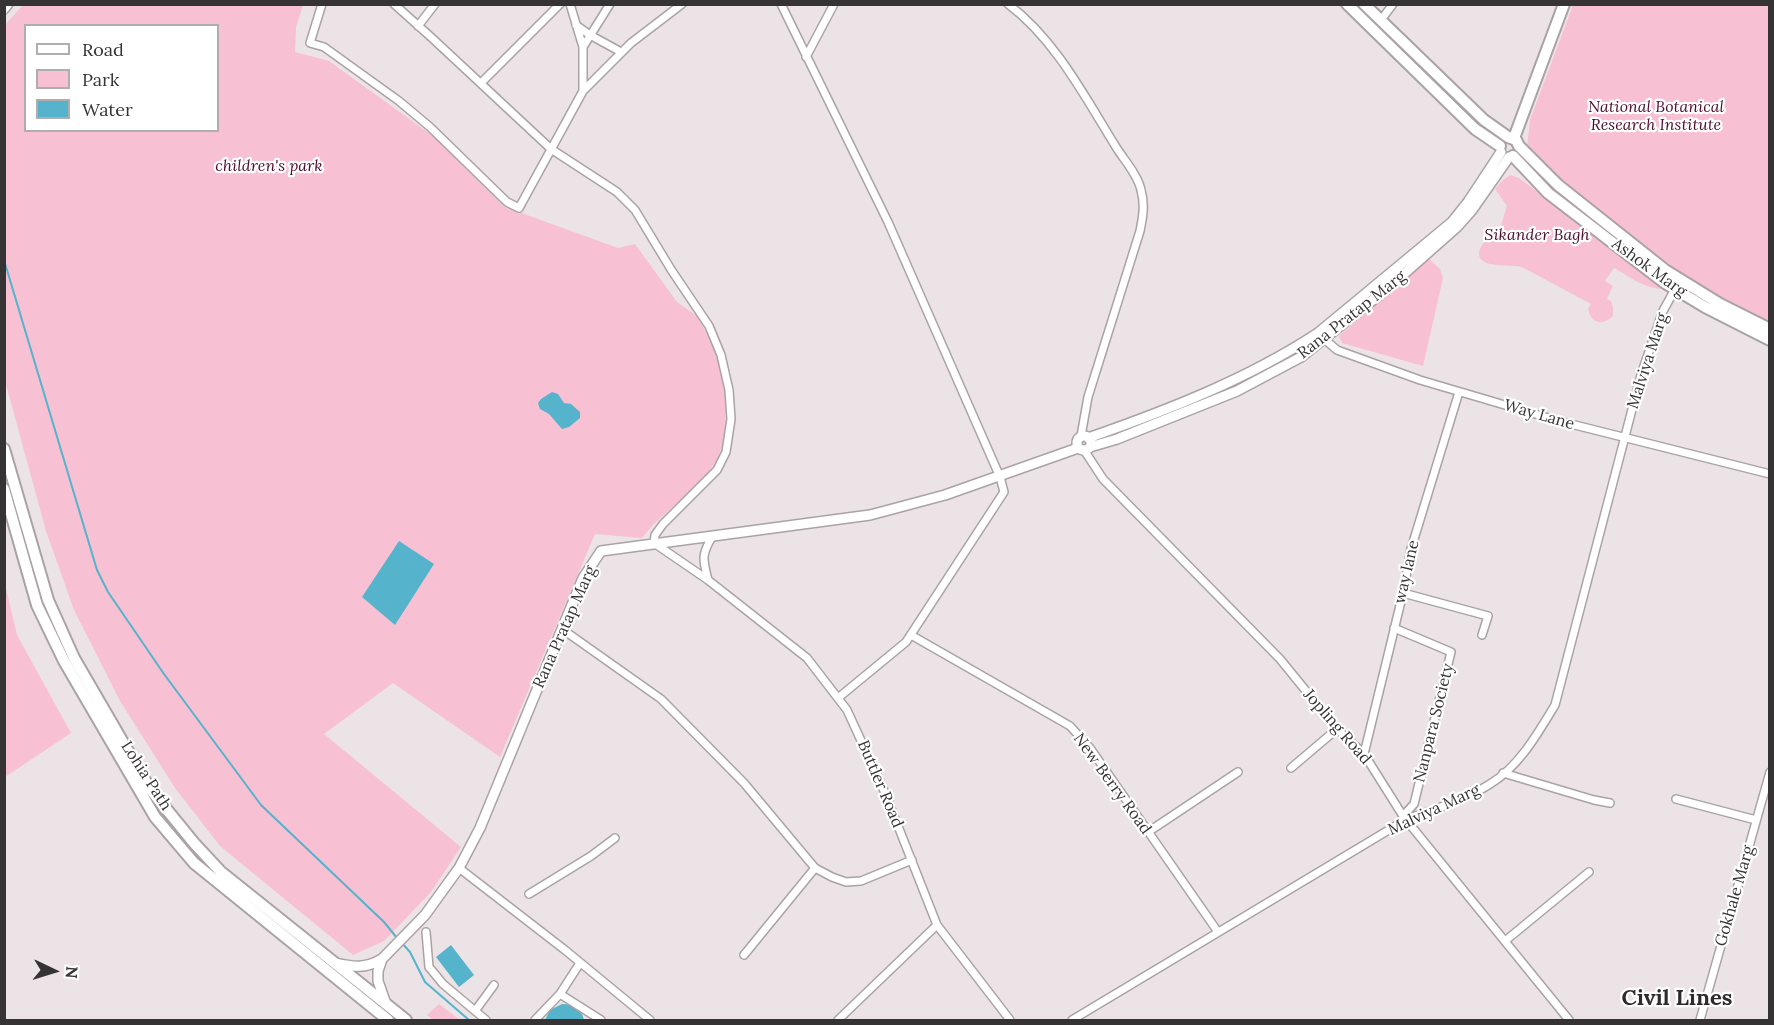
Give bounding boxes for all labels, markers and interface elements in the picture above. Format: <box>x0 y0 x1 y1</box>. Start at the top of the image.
legend <box>24 24 219 132</box>
text: Road <box>82 38 124 61</box>
text: Park <box>82 68 119 91</box>
park label: National Botanical Research Institute <box>1588 97 1724 135</box>
text: Water <box>82 98 133 121</box>
park label: children's park <box>215 156 323 176</box>
park label: Sikander Bagh <box>1484 225 1590 245</box>
street label: Ashok Marg <box>1608 234 1690 302</box>
street label: Rana Pratap Marg <box>1294 267 1410 363</box>
street label: Malviya Marg <box>1624 311 1672 411</box>
street label: Way Lane <box>1502 396 1576 434</box>
street label: way lane <box>1390 538 1424 606</box>
street label: Rana Pratap Marg <box>529 563 601 691</box>
street label: Nanpara Society <box>1410 662 1458 784</box>
street label: Jopling Road <box>1299 685 1375 769</box>
street label: New Berry Road <box>1069 730 1155 838</box>
street label: Buttler Road <box>853 737 907 831</box>
street label: Lohia Path <box>117 738 175 814</box>
street label: Malviya Marg <box>1385 780 1483 840</box>
street label: Gokhale Marg <box>1711 843 1759 949</box>
north arrow <box>24 941 84 1001</box>
text: N <box>62 965 82 979</box>
district label: Civil Lines <box>1622 986 1732 1012</box>

